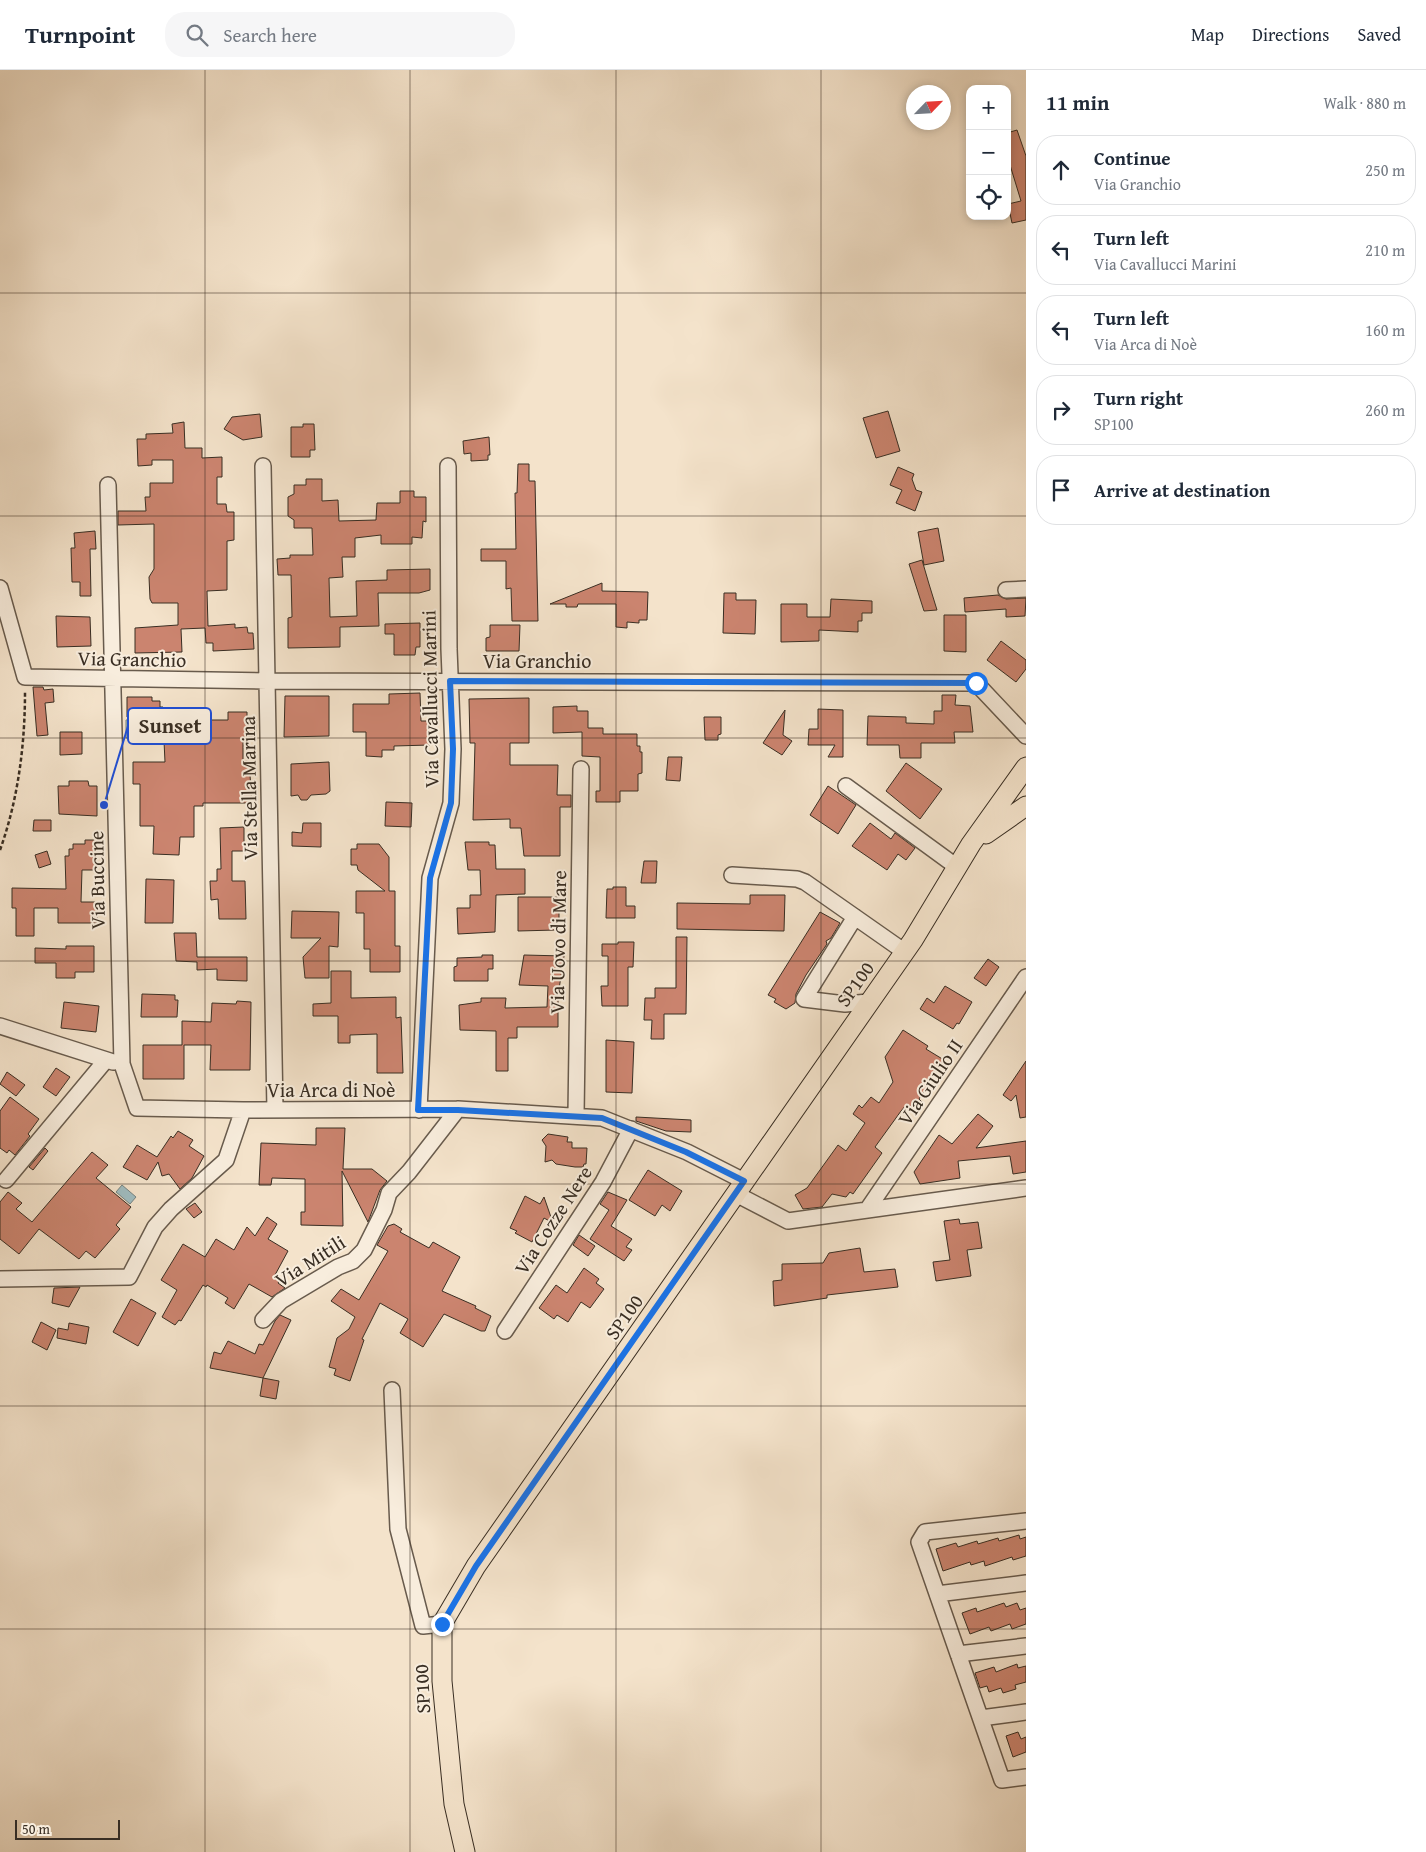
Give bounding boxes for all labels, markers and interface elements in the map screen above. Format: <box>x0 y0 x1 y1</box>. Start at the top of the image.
search box <box>165 12 515 57</box>
text: Turnpoint <box>25 17 135 52</box>
icon: search <box>183 21 211 49</box>
text: Search here <box>223 21 317 49</box>
text: Map <box>1191 21 1224 48</box>
text: Directions <box>1252 21 1329 48</box>
text: Saved <box>1357 21 1401 48</box>
north arrow <box>906 85 951 130</box>
map controls <box>966 85 1011 220</box>
button: + <box>966 85 1011 130</box>
text: 11 min <box>1046 87 1109 118</box>
text: Walk · 880 m <box>1323 91 1406 115</box>
button: − <box>966 130 1011 175</box>
text: Continue <box>1094 144 1171 172</box>
icon: ahead <box>1047 156 1075 184</box>
text: 250 m <box>1365 158 1405 182</box>
text: Via Granchio <box>1094 172 1181 196</box>
button: locate <box>966 175 1011 220</box>
text: Turn left <box>1094 224 1169 252</box>
icon: left <box>1047 236 1075 264</box>
text: 210 m <box>1365 238 1405 262</box>
text: Via Cavallucci Marini <box>1094 252 1236 276</box>
text: Turn left <box>1094 304 1169 332</box>
icon: left <box>1047 316 1075 344</box>
text: 160 m <box>1365 318 1405 342</box>
text: Via Arca di Noè <box>1094 332 1197 356</box>
text: Turn right <box>1094 384 1183 412</box>
icon: right <box>1047 396 1075 424</box>
text: 260 m <box>1365 398 1405 422</box>
text: SP100 <box>1094 412 1134 436</box>
icon: arrive <box>1047 476 1075 504</box>
text: Arrive at destination <box>1094 476 1270 504</box>
street label: Via Cavallucci Marini <box>413 609 446 788</box>
street label: Via Granchio <box>77 643 187 674</box>
street label: Via Granchio <box>483 646 591 675</box>
route start <box>965 672 988 695</box>
callout: Sunset <box>128 708 211 744</box>
text: Sunset <box>139 710 201 741</box>
street label: Via Stella Marina <box>233 715 264 860</box>
street label: Via Buccine <box>81 830 112 930</box>
street label: Via Uovo di Mare <box>542 870 573 1014</box>
street label: SP100 <box>829 955 881 1012</box>
street label: Via Giulio II <box>890 1033 969 1131</box>
street label: Via Arca di Noè <box>267 1075 395 1104</box>
street label: Via Cozze Nere <box>506 1160 599 1280</box>
street label: Via Mitili <box>269 1227 351 1294</box>
street label: SP100 <box>598 1288 650 1345</box>
route end <box>431 1613 454 1636</box>
street label: SP100 <box>406 1664 437 1714</box>
scale bar <box>15 1817 120 1840</box>
text: 50 m <box>22 1819 50 1839</box>

